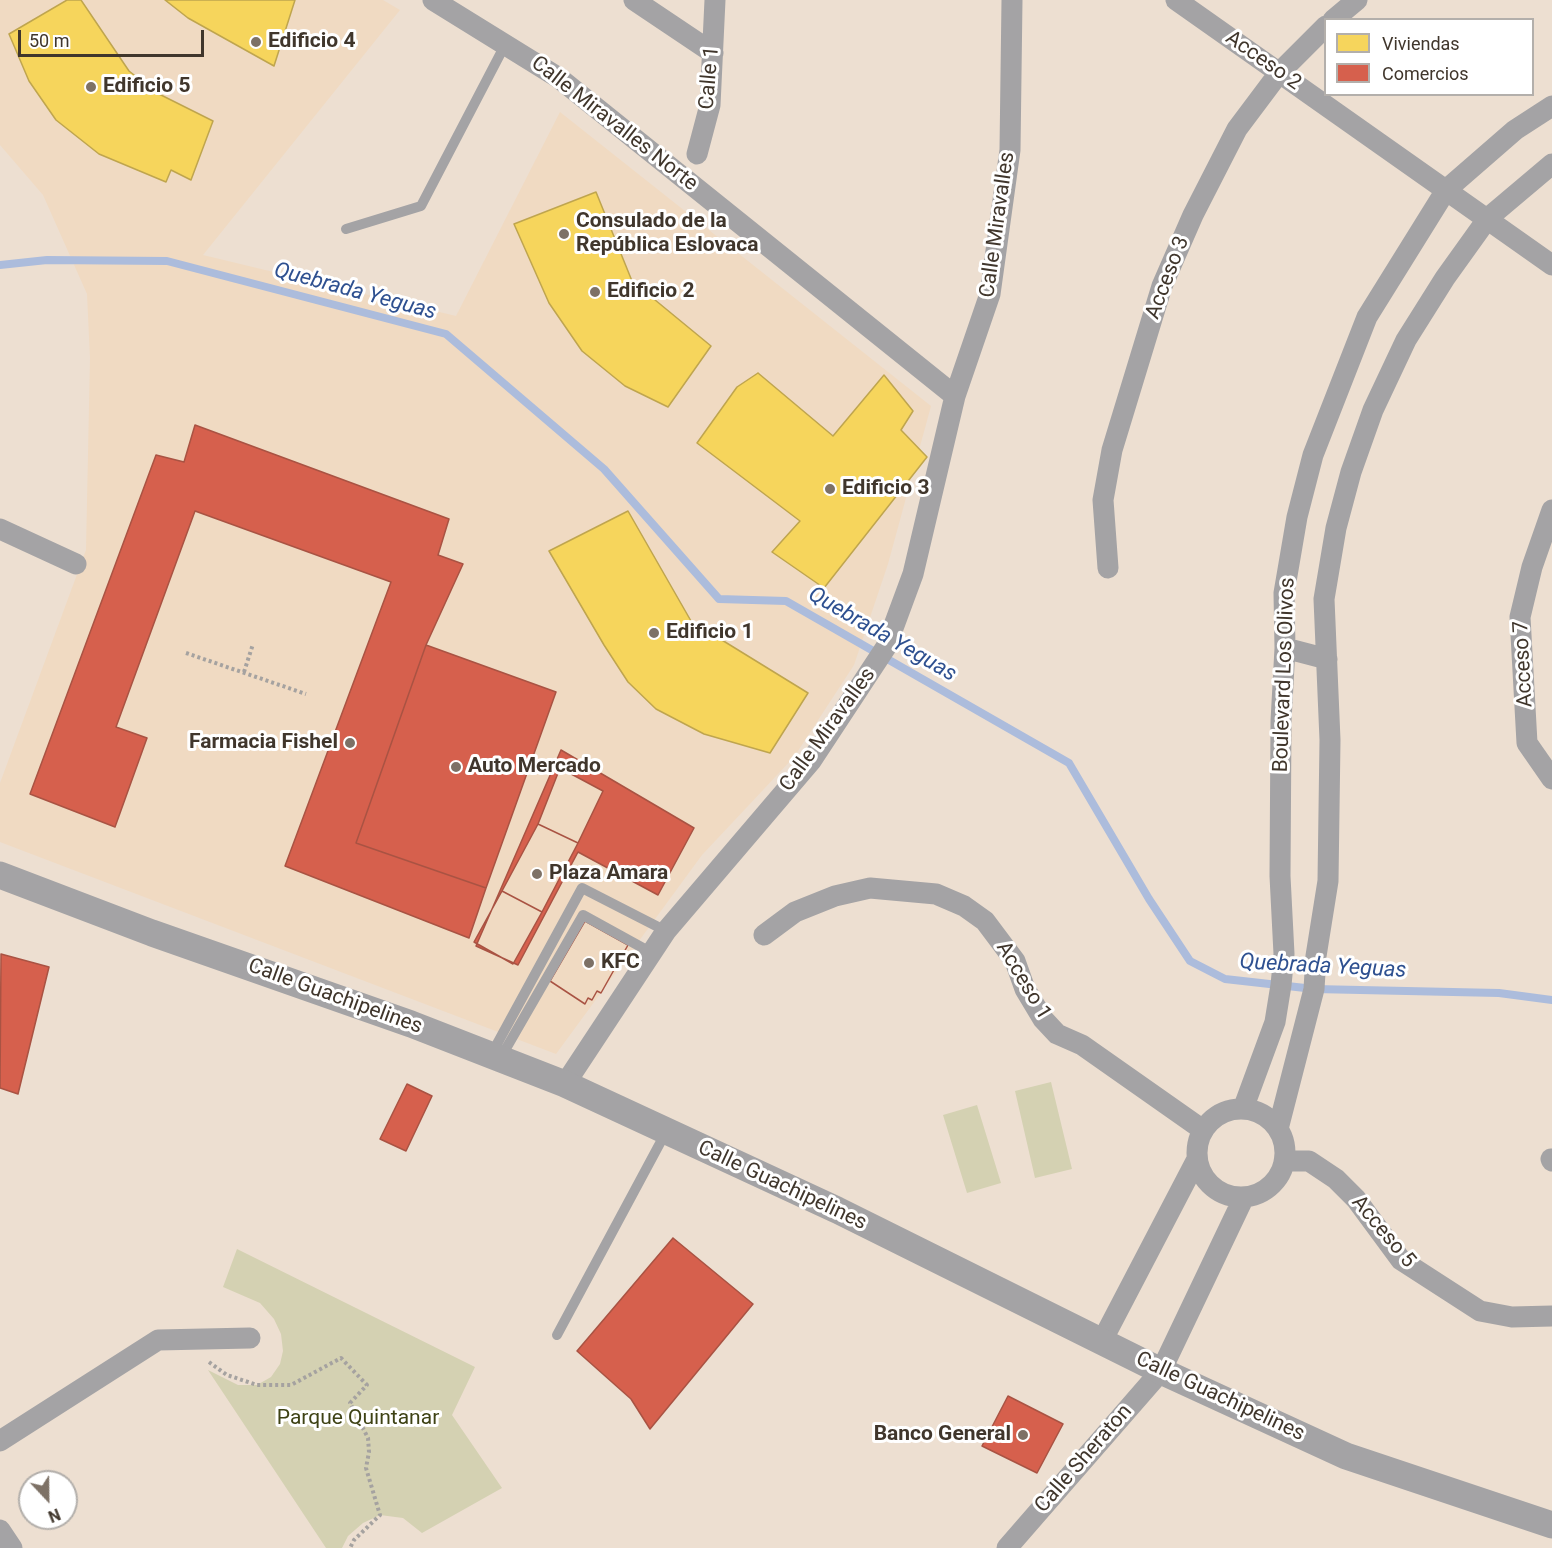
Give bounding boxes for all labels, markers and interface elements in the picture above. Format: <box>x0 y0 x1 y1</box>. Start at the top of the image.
scale bar <box>21 18 207 56</box>
legend <box>1324 18 1534 96</box>
street label: Acceso 2 <box>1220 26 1306 96</box>
place label: Edificio 4 <box>268 29 355 55</box>
text: 50 m <box>29 30 69 51</box>
text: Viviendas <box>1382 33 1460 54</box>
marker: Edificio 4 <box>249 35 263 49</box>
street label: Calle 1 <box>695 45 725 111</box>
street label: Calle Miravalles Norte <box>526 51 702 197</box>
text: Comercios <box>1382 63 1469 84</box>
place label: Edificio 5 <box>103 74 190 100</box>
marker: Edificio 5 <box>84 80 98 94</box>
street label: Calle Miravalles <box>975 151 1021 299</box>
place label: Consulado de la República Eslovaca <box>576 209 758 259</box>
marker: Consulado de la República Eslovaca <box>557 227 571 241</box>
street label: Acceso 3 <box>1141 233 1195 323</box>
water label: Quebrada Yeguas <box>271 258 439 326</box>
place label: Edificio 2 <box>607 279 694 305</box>
marker: Edificio 2 <box>588 285 602 299</box>
place label: Edificio 3 <box>842 476 929 502</box>
marker: Edificio 3 <box>823 482 837 496</box>
street label: Boulevard Los Olivos <box>1269 577 1301 773</box>
water label: Quebrada Yeguas <box>803 582 961 688</box>
place label: Edificio 1 <box>666 620 753 646</box>
street label: Acceso 7 <box>1509 620 1539 708</box>
marker: Edificio 1 <box>647 626 661 640</box>
street label: Calle Miravalles <box>775 663 881 797</box>
place label: Farmacia Fishel <box>189 730 338 756</box>
marker: Farmacia Fishel <box>343 736 357 750</box>
place label: Auto Mercado <box>468 754 601 780</box>
marker: Auto Mercado <box>449 760 463 774</box>
place label: Plaza Amara <box>549 861 668 887</box>
marker: Plaza Amara <box>530 867 544 881</box>
street label: Acceso 1 <box>990 937 1056 1025</box>
water label: Quebrada Yeguas <box>1239 949 1407 985</box>
place label: KFC <box>601 950 640 976</box>
street label: Calle Guachipelines <box>245 954 425 1040</box>
marker: KFC <box>582 956 596 970</box>
street label: Calle Guachipelines <box>694 1136 870 1236</box>
street label: Acceso 5 <box>1346 1191 1420 1273</box>
street label: Calle Guachipelines <box>1132 1347 1308 1447</box>
street label: Calle Sheraton <box>1030 1400 1138 1518</box>
park label: Parque Quintanar <box>277 1406 439 1432</box>
place label: Banco General <box>874 1422 1011 1448</box>
marker: Banco General <box>1016 1428 1030 1442</box>
north arrow <box>18 1470 78 1530</box>
text: N <box>45 1504 63 1526</box>

